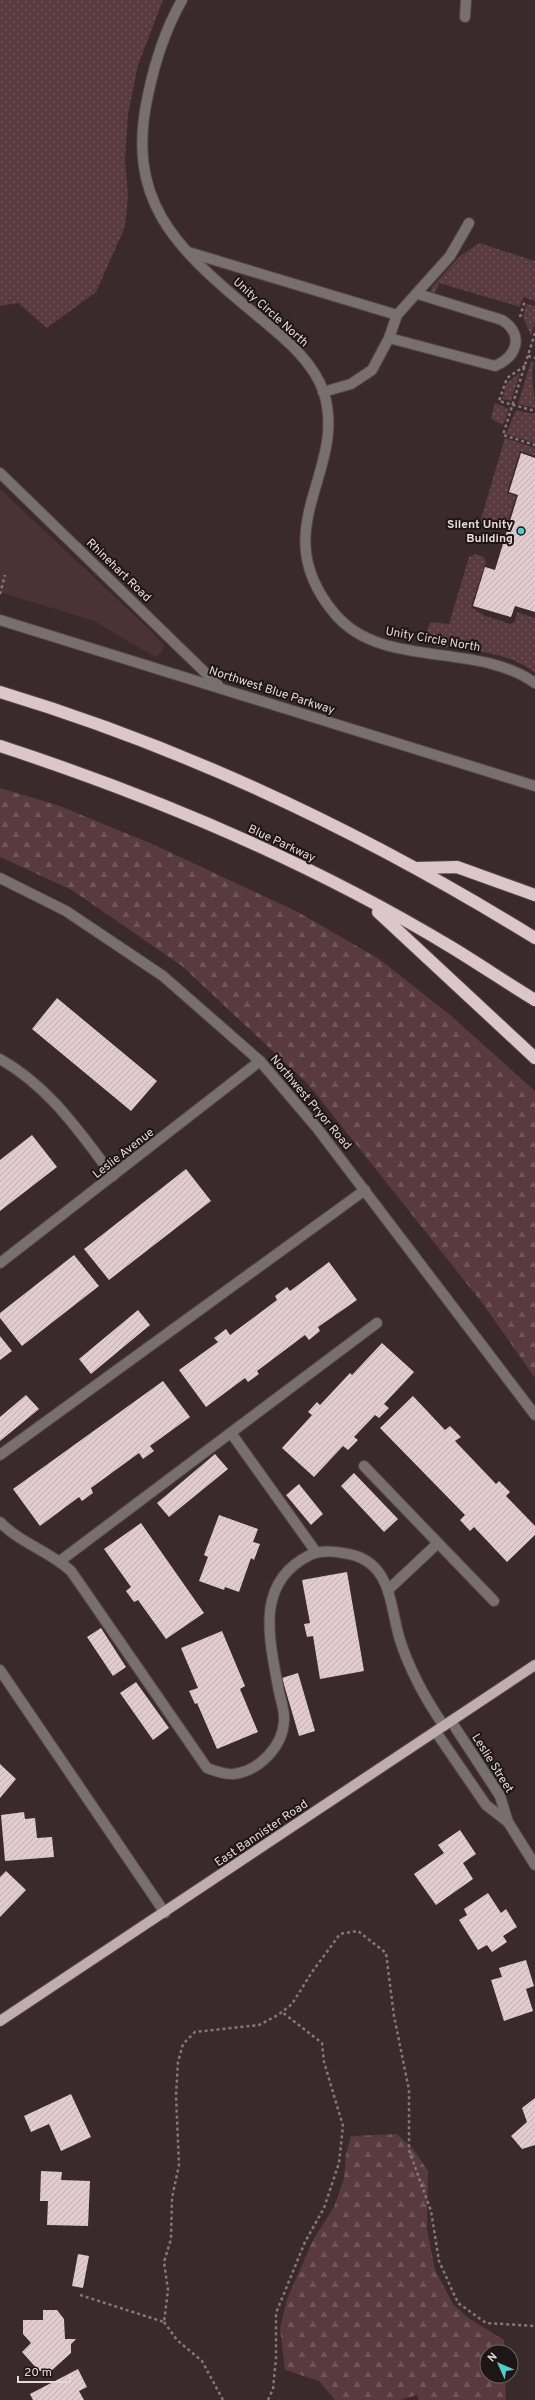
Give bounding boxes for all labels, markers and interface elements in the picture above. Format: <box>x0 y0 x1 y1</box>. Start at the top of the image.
street label: Unity Circle North <box>229 275 311 351</box>
place label: Silent Unity Building <box>447 517 513 547</box>
marker: Silent Unity Building <box>516 526 526 536</box>
street label: Rhinehart Road <box>82 536 154 606</box>
street label: Unity Circle North <box>384 624 482 656</box>
street label: Northwest Blue Parkway <box>207 663 337 719</box>
street label: Blue Parkway <box>245 821 318 867</box>
street label: Northwest Pryor Road <box>266 1052 355 1153</box>
street label: Leslie Avenue <box>90 1125 158 1183</box>
street label: Leslie Street <box>468 1731 517 1796</box>
street label: East Bannister Road <box>212 1797 311 1871</box>
north arrow <box>479 2344 519 2384</box>
text: N <box>485 2350 500 2365</box>
scale bar <box>18 2358 70 2384</box>
text: 20 m <box>24 2365 52 2381</box>

